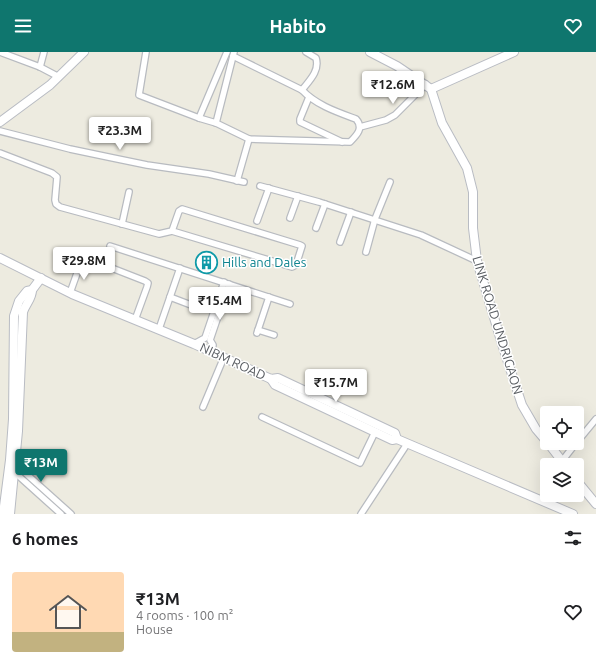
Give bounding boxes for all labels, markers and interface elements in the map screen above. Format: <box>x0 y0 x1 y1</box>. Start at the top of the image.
icon: menu <box>12 15 34 37</box>
icon: heart <box>562 15 584 37</box>
text: Habito <box>270 16 326 36</box>
pin: ₹12.6M <box>360 71 426 105</box>
text: ₹12.6M <box>371 77 415 91</box>
pin: ₹23.3M <box>87 117 153 151</box>
text: ₹23.3M <box>98 123 142 137</box>
pin: ₹29.8M <box>51 247 117 281</box>
building icon: Hills and Dales <box>194 249 220 275</box>
text: ₹29.8M <box>62 253 106 267</box>
street label: LINK ROAD UNDRIGAON <box>470 254 526 396</box>
place label: Hills and Dales <box>222 255 307 269</box>
pin: ₹15.4M <box>187 287 253 321</box>
text: ₹15.4M <box>198 293 242 307</box>
street label: NIBM ROAD <box>198 340 268 382</box>
pin: ₹15.7M <box>303 369 369 403</box>
text: ₹15.7M <box>314 375 358 389</box>
map controls <box>540 406 584 502</box>
button: locate <box>540 406 584 450</box>
pin: ₹13M <box>17 449 65 483</box>
text: ₹13M <box>24 455 58 469</box>
button: layers <box>540 458 584 502</box>
icon: filters <box>562 527 584 549</box>
text: 6 homes <box>12 529 78 548</box>
icon: home <box>44 588 92 636</box>
text: ₹13M <box>136 589 180 608</box>
icon: heart <box>562 601 584 623</box>
text: 4 rooms · 100 m² <box>136 608 233 622</box>
text: House <box>136 622 173 636</box>

